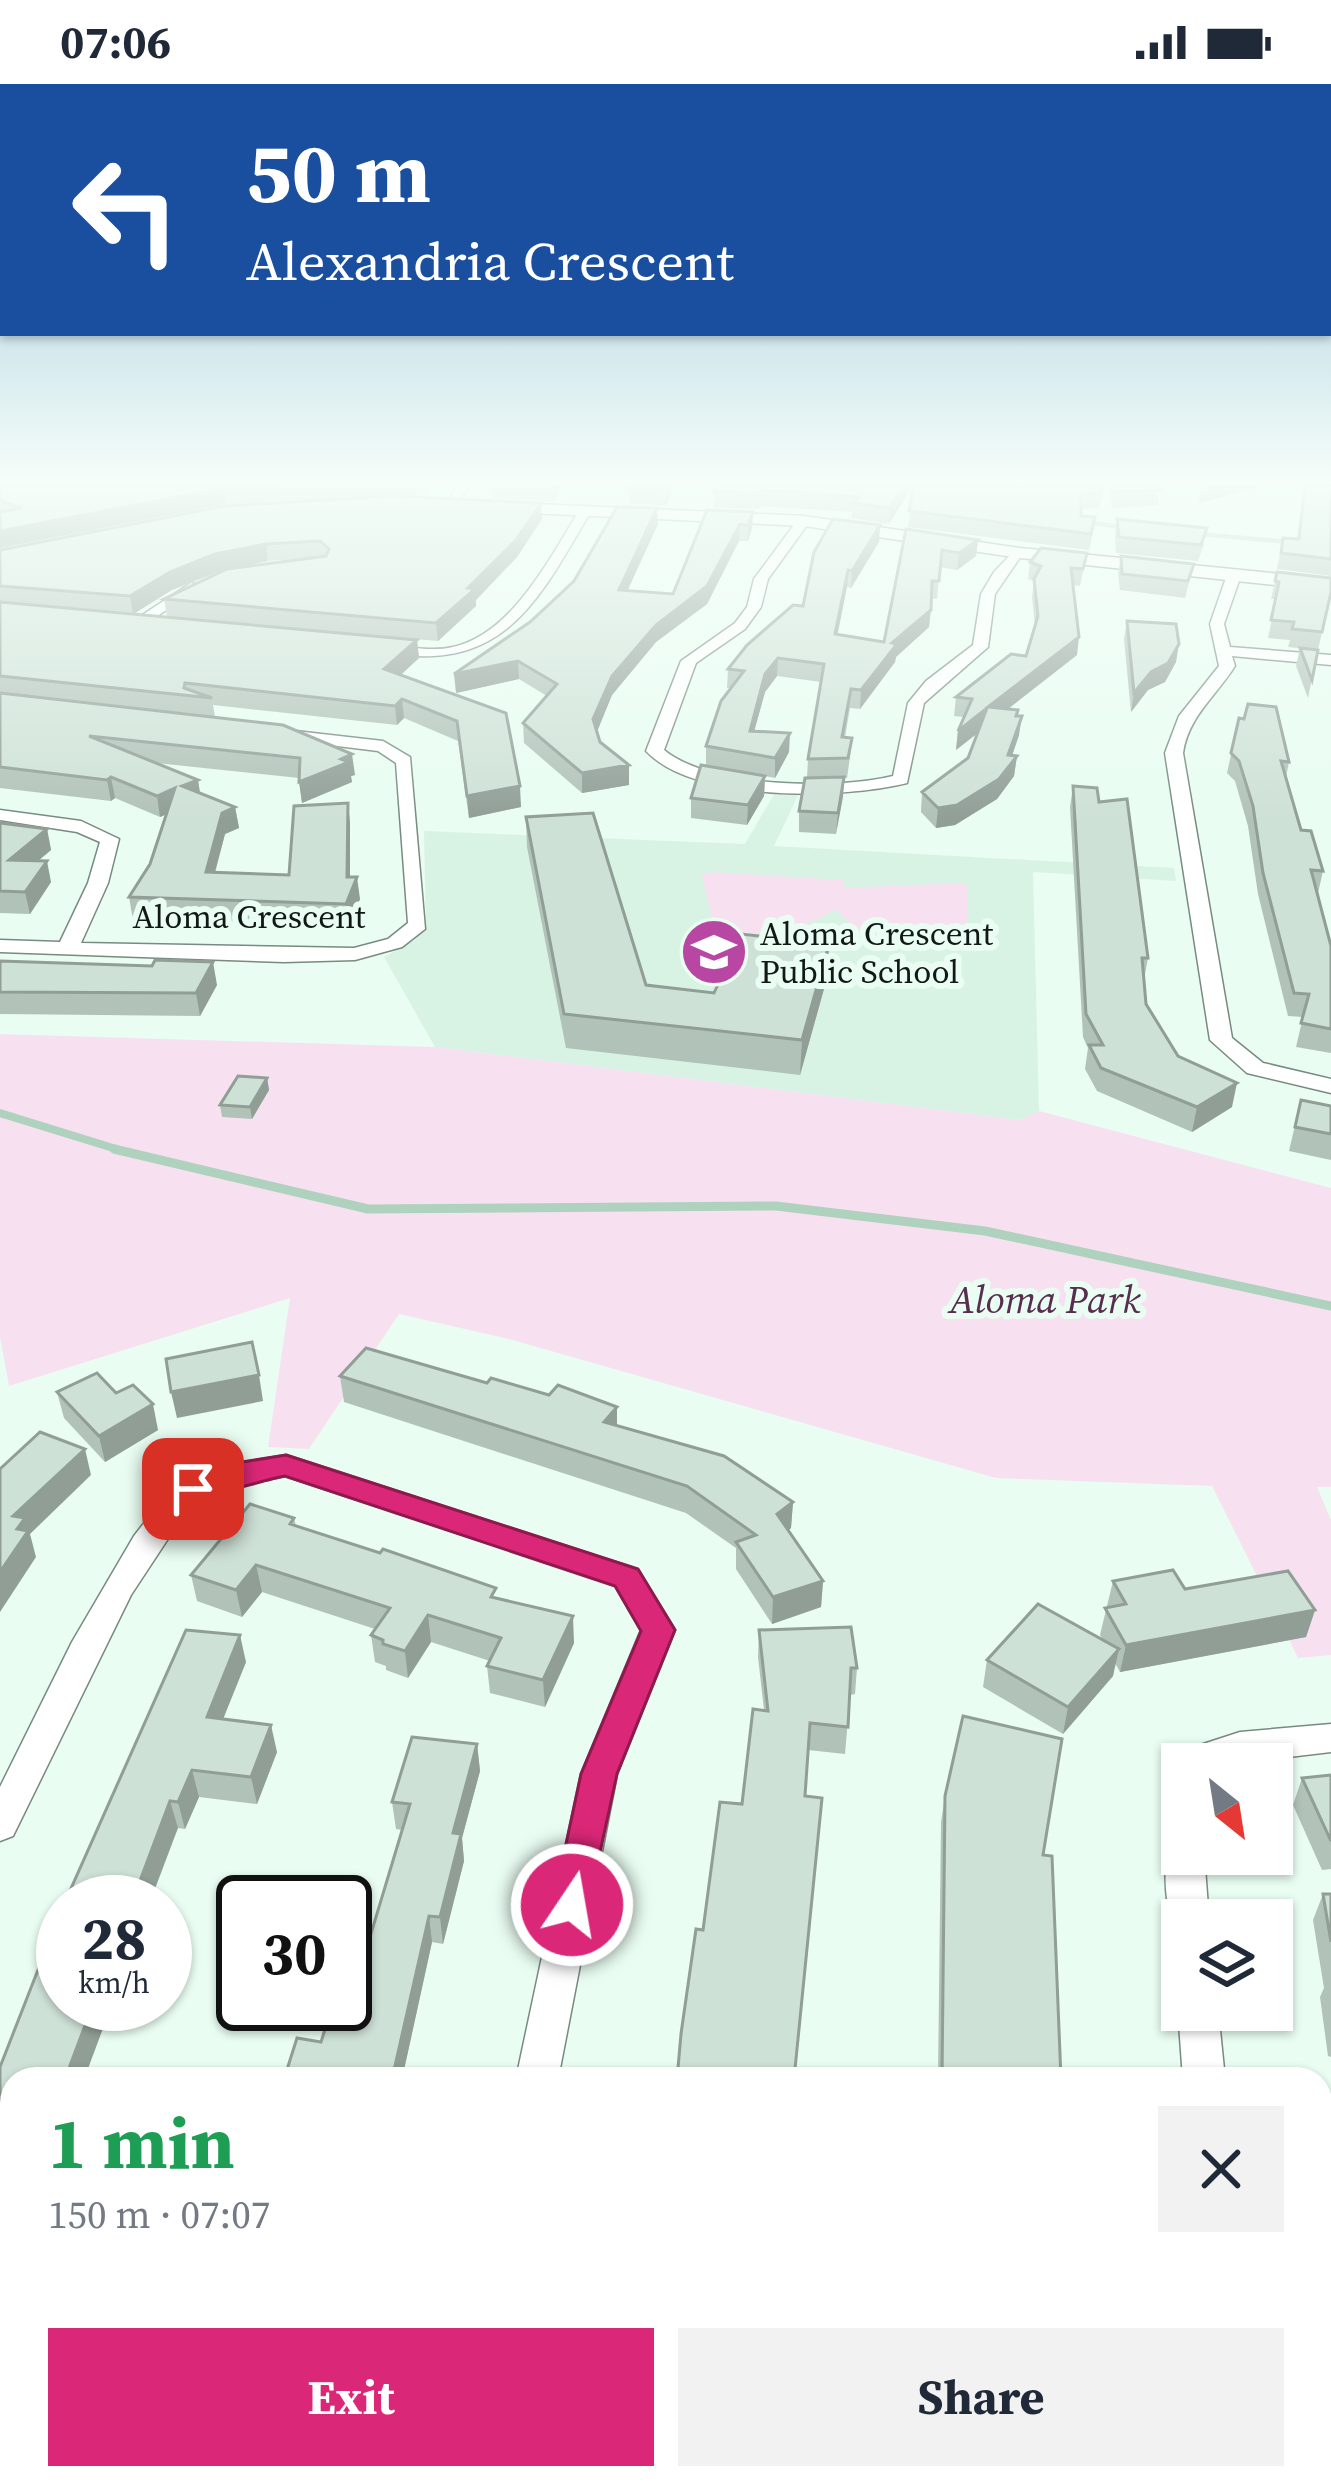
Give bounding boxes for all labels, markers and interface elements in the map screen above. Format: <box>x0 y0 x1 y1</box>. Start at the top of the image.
text: 07:06 <box>60 11 171 73</box>
text: 50 m <box>246 115 431 230</box>
icon: left <box>48 132 204 288</box>
text: Alexandria Crescent <box>246 224 734 298</box>
street label: Aloma Crescent <box>132 894 366 939</box>
place label: Aloma Crescent Public School <box>760 911 993 994</box>
school or university icon: Aloma Crescent Public School <box>679 917 749 987</box>
park label: Aloma Park <box>947 1273 1141 1326</box>
pin <box>142 1438 244 1540</box>
icon: arrive <box>160 1456 226 1522</box>
north arrow <box>1161 1743 1293 1875</box>
map controls <box>1161 1743 1293 2031</box>
position arrow <box>509 1842 635 1968</box>
speed limit sign: 30 <box>216 1875 372 2031</box>
text: 28 <box>81 1897 147 1979</box>
button: layers <box>1161 1899 1293 2031</box>
text: km/h <box>78 1962 150 2003</box>
text: 1 min <box>48 2093 235 2192</box>
button: close <box>1158 2106 1284 2232</box>
text: 150 m · 07:07 <box>48 2188 270 2241</box>
button: Exit <box>48 2328 654 2466</box>
button: Share <box>678 2328 1284 2466</box>

